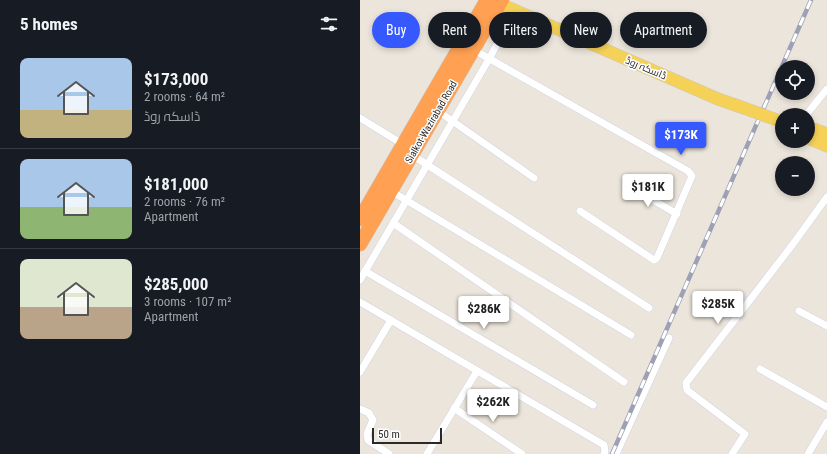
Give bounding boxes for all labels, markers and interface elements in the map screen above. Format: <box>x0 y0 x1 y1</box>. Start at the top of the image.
chip: Buy <box>372 12 420 48</box>
chip: Rent <box>428 12 481 48</box>
chip: Filters <box>489 12 552 48</box>
chip: New <box>560 12 612 48</box>
chip: Apartment <box>620 12 707 48</box>
icon: filters <box>318 13 340 35</box>
text: 5 homes <box>20 14 78 34</box>
street label: ڈاسکہ روڈ <box>624 54 668 82</box>
map controls <box>775 60 815 196</box>
button: locate <box>775 60 815 100</box>
text: $173,000 <box>144 69 208 89</box>
icon: home <box>52 74 100 122</box>
street label: Sialkot-Wazirabad Road <box>403 79 459 165</box>
text: 2 rooms · 64 m² <box>144 89 225 104</box>
button: + <box>775 108 815 148</box>
text: ڈاسکہ روڈ <box>144 109 200 124</box>
pin: $173K <box>653 122 709 156</box>
text: $173K <box>664 127 698 142</box>
button: − <box>775 156 815 196</box>
text: $181,000 <box>144 174 208 194</box>
pin: $181K <box>620 174 676 208</box>
icon: home <box>52 175 100 223</box>
text: $181K <box>631 179 665 194</box>
text: 2 rooms · 76 m² <box>144 194 225 209</box>
text: Apartment <box>144 209 198 224</box>
text: $285,000 <box>144 274 208 294</box>
icon: home <box>52 275 100 323</box>
pin: $285K <box>690 291 746 325</box>
text: 3 rooms · 107 m² <box>144 294 231 309</box>
pin: $286K <box>456 296 512 330</box>
text: $285K <box>701 296 735 311</box>
text: $286K <box>467 301 501 316</box>
text: Apartment <box>144 309 198 324</box>
pin: $262K <box>465 389 521 423</box>
text: $262K <box>476 394 510 409</box>
scale bar <box>372 426 442 445</box>
text: 50 m <box>378 428 400 441</box>

